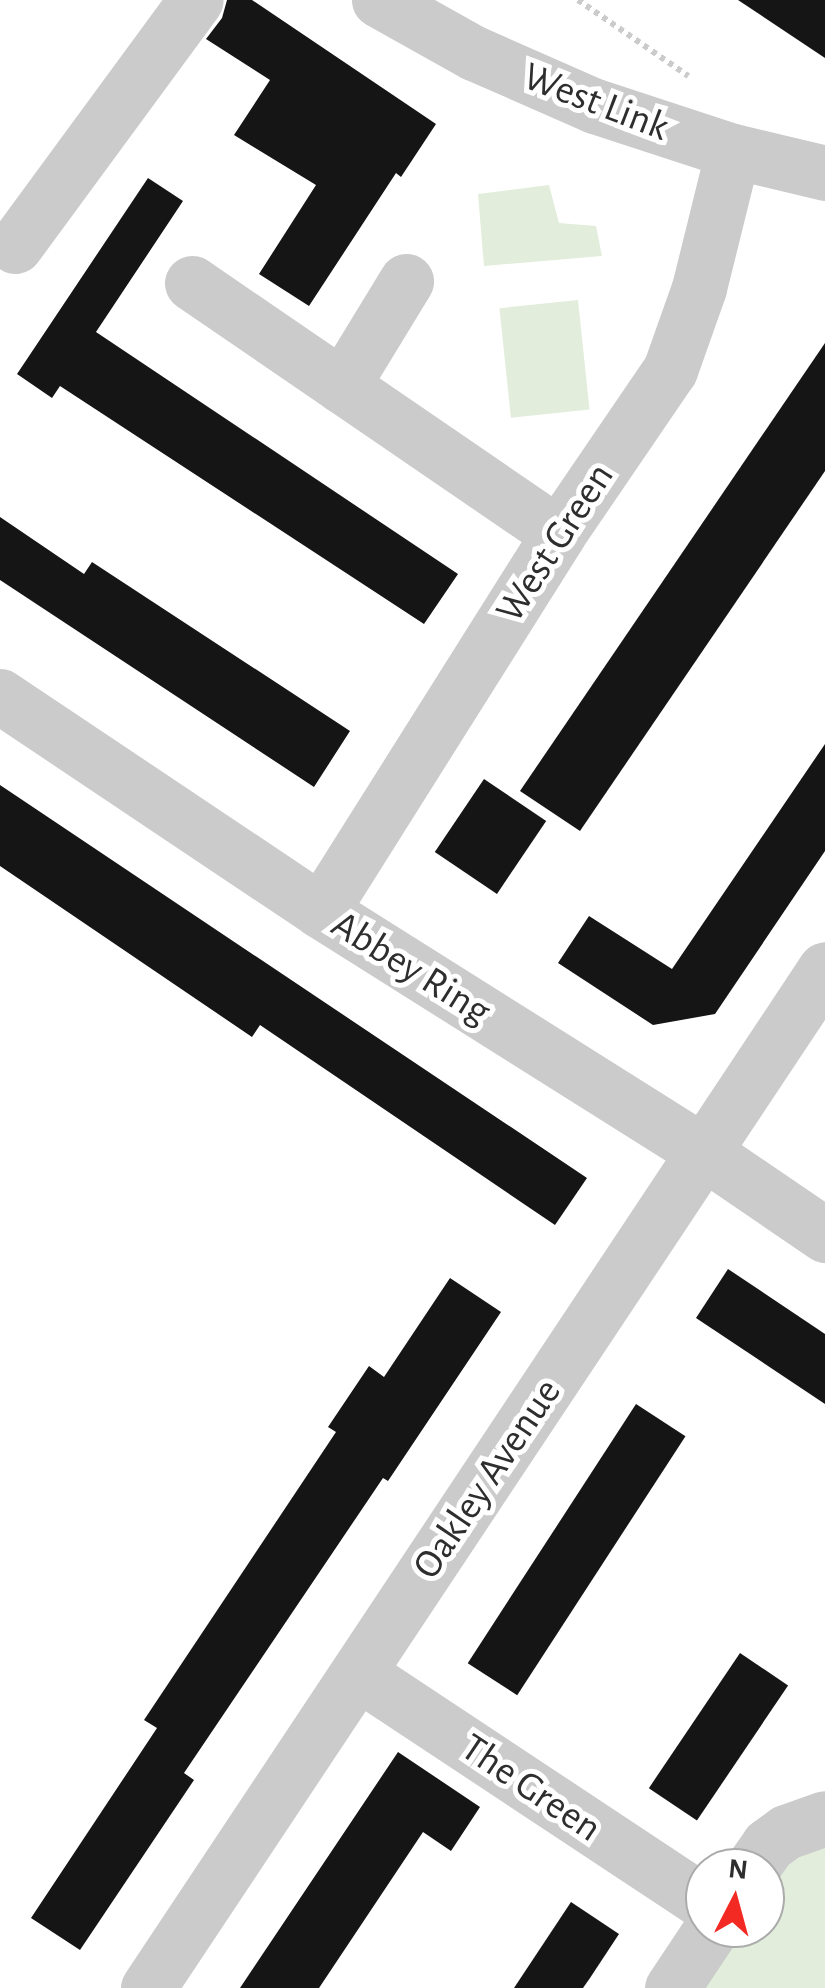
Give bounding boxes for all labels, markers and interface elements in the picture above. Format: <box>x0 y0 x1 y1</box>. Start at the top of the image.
street label: West Link <box>517 52 675 152</box>
street label: West Green <box>486 454 624 632</box>
street label: Abbey Ring <box>323 900 499 1036</box>
street label: Oakley Avenue <box>403 1370 571 1588</box>
street label: The Green <box>452 1724 610 1852</box>
north arrow <box>685 1848 785 1948</box>
text: N <box>727 1855 749 1885</box>

